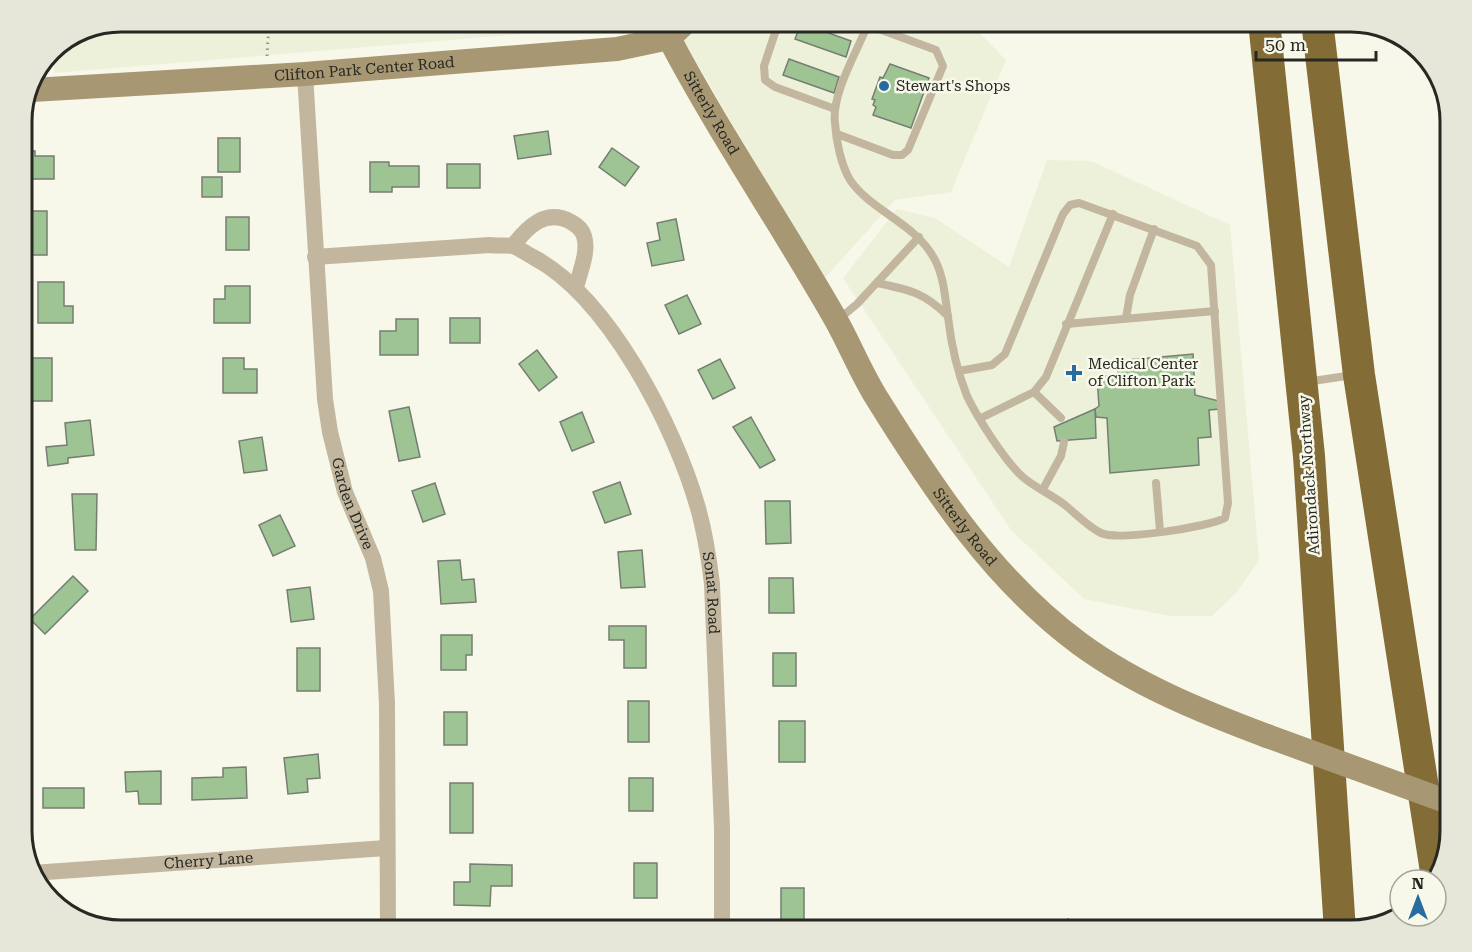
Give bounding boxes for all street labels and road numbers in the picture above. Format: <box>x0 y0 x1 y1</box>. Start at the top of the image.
street label: Clifton Park Center Road <box>274 53 456 85</box>
street label: Sitterly Road <box>680 68 743 158</box>
street label: Adirondack Northway <box>1294 394 1324 556</box>
street label: Garden Drive <box>328 456 377 552</box>
street label: Sitterly Road <box>929 484 1001 570</box>
street label: Sonat Road <box>699 550 723 635</box>
street label: Cherry Lane <box>163 848 254 873</box>

